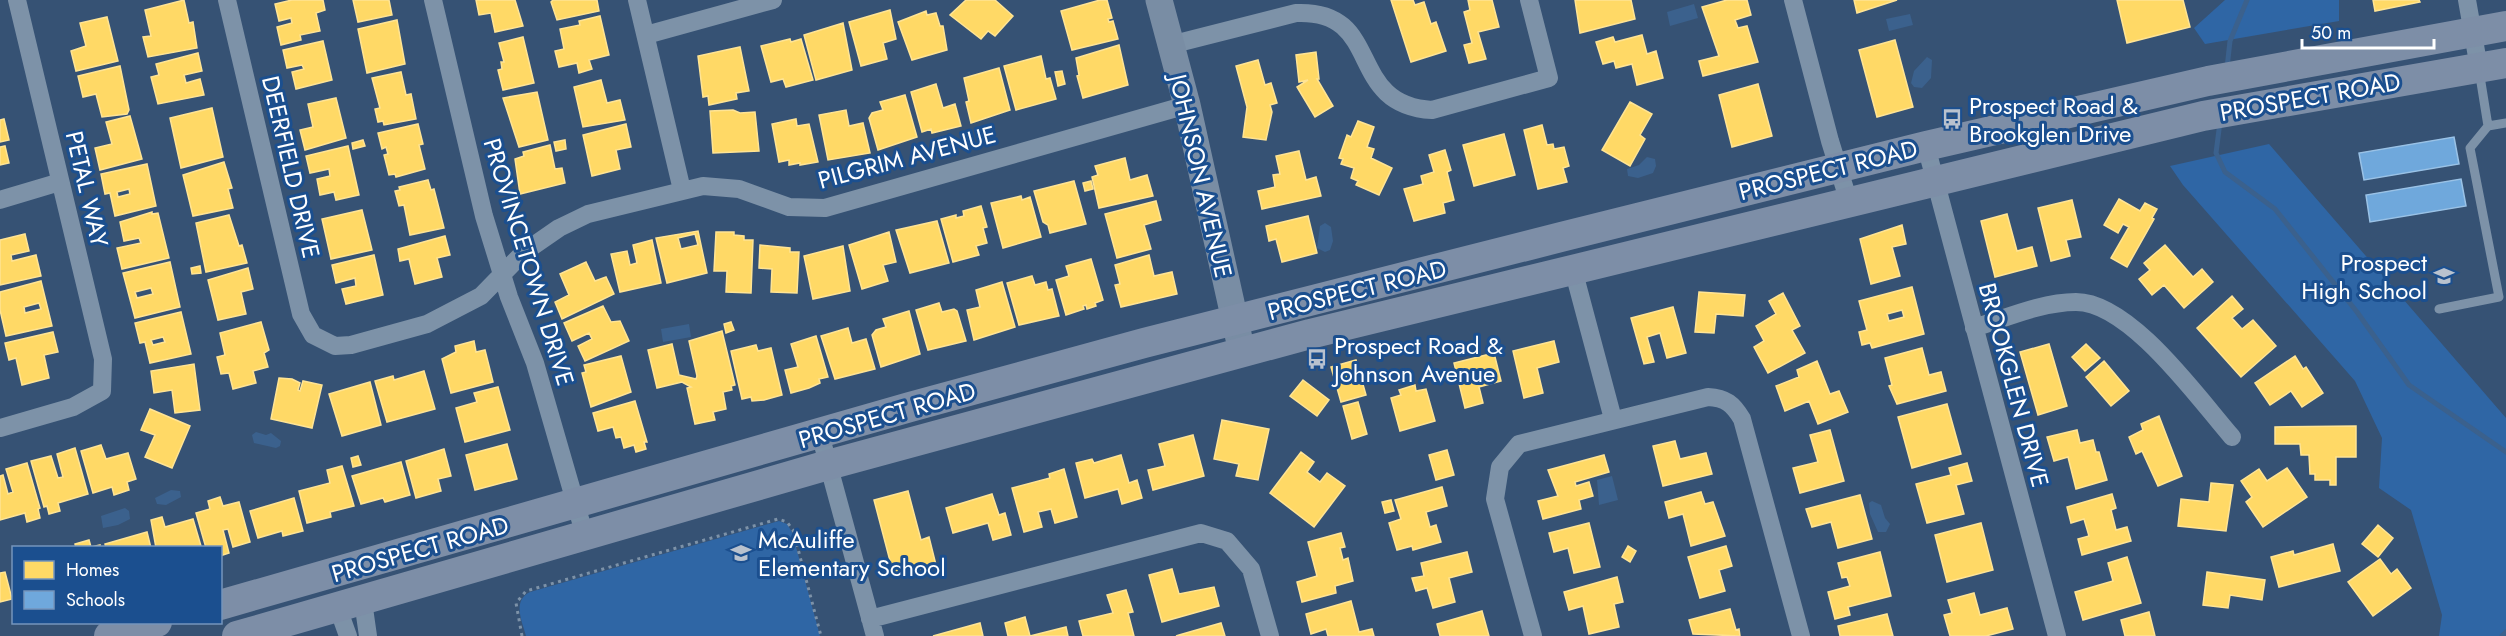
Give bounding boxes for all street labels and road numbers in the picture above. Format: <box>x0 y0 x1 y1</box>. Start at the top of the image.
street label: PROSPECT ROAD <box>2217 64 2403 130</box>
street label: JOHNSON AVENUE <box>1160 68 1241 281</box>
street label: DEERFIELD DRIVE <box>253 72 329 262</box>
street label: PILGRIM AVENUE <box>814 116 1000 198</box>
street label: PETAL WAY <box>57 128 117 251</box>
street label: PROSPECT ROAD <box>1735 131 1921 209</box>
street label: PROVINCETOWN DRIVE <box>475 134 583 390</box>
street label: PROSPECT ROAD <box>1264 251 1450 329</box>
street label: BROOKGLEN DRIVE <box>1970 279 2058 491</box>
street label: PROSPECT ROAD <box>794 373 980 457</box>
street label: PROSPECT ROAD <box>327 507 513 591</box>

